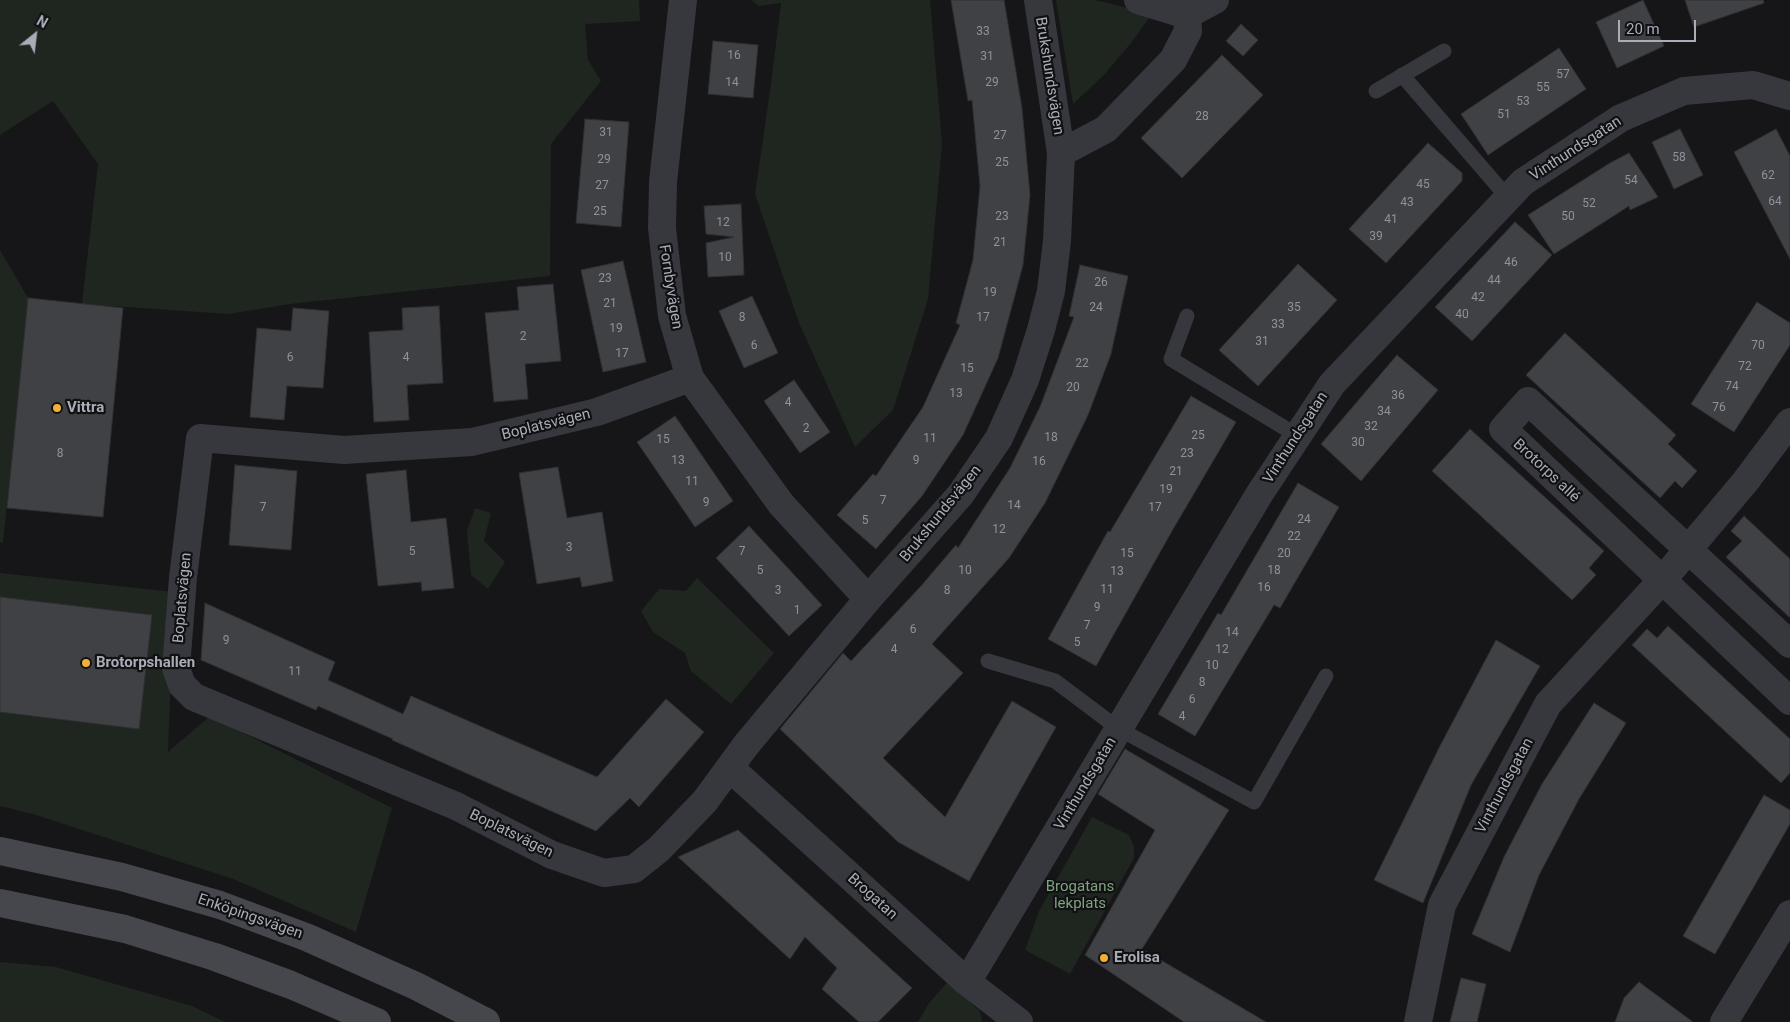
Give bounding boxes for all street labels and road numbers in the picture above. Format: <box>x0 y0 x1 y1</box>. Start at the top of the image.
street label: Brukshundsvägen <box>1031 16 1067 136</box>
street label: Vinthundsgatan <box>1527 113 1625 185</box>
street label: Fornbyvägen <box>654 243 686 331</box>
street label: Vinthundsgatan <box>1260 389 1332 487</box>
street label: Boplatsvägen <box>500 405 592 445</box>
street label: Brotorps allé <box>1509 436 1583 506</box>
street label: Brukshundsvägen <box>897 462 985 566</box>
street label: Boplatsvägen <box>170 552 196 644</box>
street label: Vinthundsgatan <box>1051 734 1121 834</box>
street label: Vinthundsgatan <box>1472 735 1538 837</box>
street label: Boplatsvägen <box>466 806 556 862</box>
street label: Brogatan <box>843 870 901 924</box>
street label: Enköpingsvägen <box>195 891 305 943</box>

